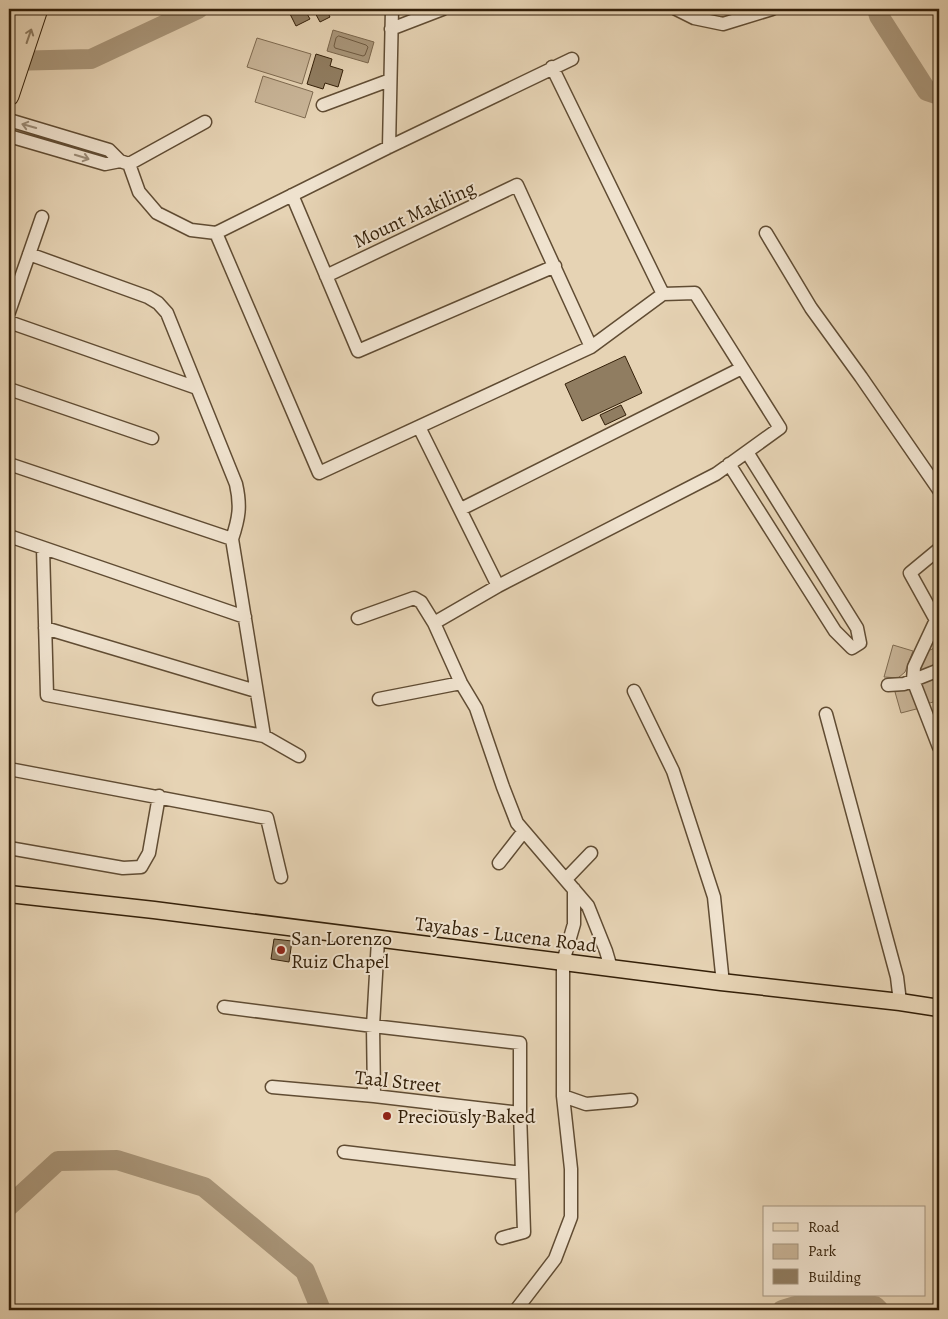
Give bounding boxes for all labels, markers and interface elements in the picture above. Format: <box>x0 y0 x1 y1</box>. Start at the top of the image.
one-way arrow <box>25 29 34 44</box>
one-way arrow <box>22 120 38 130</box>
one-way arrow <box>74 153 90 163</box>
street label: Mount Makiling <box>349 174 480 255</box>
street label: Tayabas - Lucena Road <box>413 910 599 959</box>
place label: San Lorenzo Ruiz Chapel <box>291 925 392 975</box>
marker: San Lorenzo Ruiz Chapel <box>275 944 287 956</box>
street label: Taal Street <box>353 1064 443 1099</box>
place label: Preciously Baked <box>397 1103 536 1130</box>
marker: Preciously Baked <box>381 1110 393 1122</box>
legend <box>763 1206 926 1296</box>
text: Road <box>808 1217 840 1237</box>
text: Park <box>808 1241 837 1261</box>
text: Building <box>808 1267 861 1287</box>

